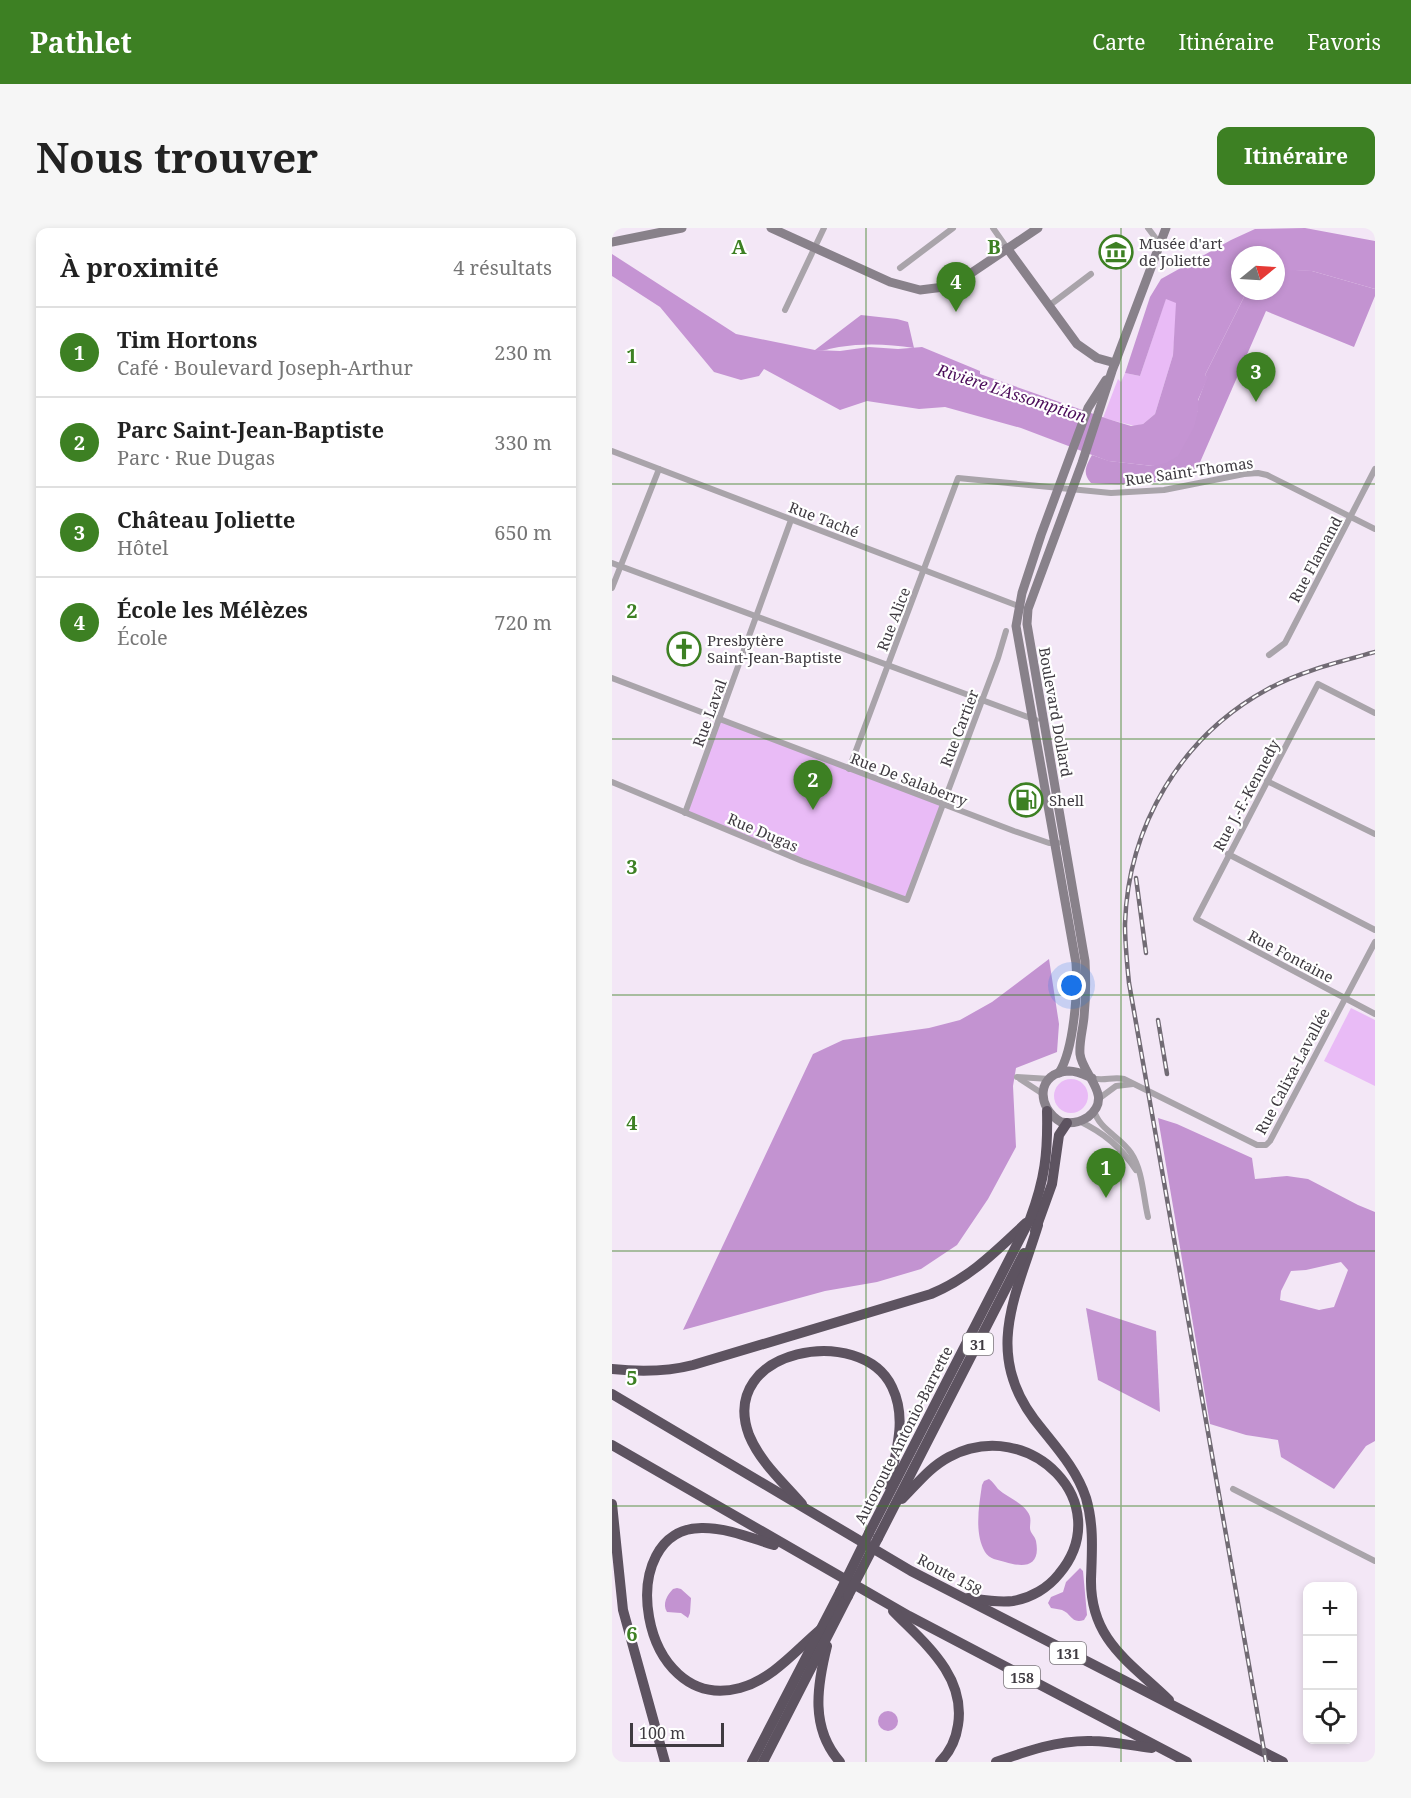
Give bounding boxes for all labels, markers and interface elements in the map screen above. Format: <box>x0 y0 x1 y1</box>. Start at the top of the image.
text: Pathlet <box>30 23 132 61</box>
text: Carte <box>1092 28 1146 56</box>
text: Itinéraire <box>1179 28 1274 56</box>
text: Favoris <box>1307 28 1381 56</box>
button: Itinéraire <box>1217 127 1375 185</box>
text: Nous trouver <box>36 128 318 185</box>
text: A <box>731 233 747 260</box>
text: B <box>987 233 1001 260</box>
place label: Musée d'art de Joliette <box>1139 233 1223 270</box>
museum icon: Musée d'art de Joliette <box>1098 234 1134 270</box>
north arrow <box>1231 246 1285 300</box>
text: À proximité <box>60 249 219 285</box>
text: 4 résultats <box>453 254 552 281</box>
pin: 4 <box>936 262 976 312</box>
text: Tim Hortons <box>117 324 257 354</box>
text: 1 <box>74 339 85 366</box>
text: 230 m <box>494 339 552 366</box>
text: 1 <box>626 342 638 369</box>
pin: 3 <box>1236 352 1276 402</box>
text: Café · Boulevard Joseph-Arthur <box>117 354 413 381</box>
water label: Rivière L'Assomption <box>934 358 1090 428</box>
text: Parc Saint-Jean-Baptiste <box>117 414 384 444</box>
text: 2 <box>74 429 85 456</box>
text: 330 m <box>494 429 552 456</box>
text: Parc · Rue Dugas <box>117 444 275 471</box>
street label: Rue Saint-Thomas <box>1124 452 1255 490</box>
street label: Rue Taché <box>786 497 862 541</box>
text: Château Joliette <box>117 504 295 534</box>
street label: Rue Flamand <box>1284 512 1346 606</box>
text: 3 <box>74 519 85 546</box>
text: 650 m <box>494 519 552 546</box>
text: Hôtel <box>117 534 168 561</box>
street label: Rue Alice <box>872 584 914 654</box>
text: École les Mélèzes <box>117 594 308 624</box>
text: 2 <box>626 597 638 624</box>
text: 4 <box>74 609 85 636</box>
text: 720 m <box>494 609 552 636</box>
text: École <box>117 624 168 651</box>
place label: Presbytère Saint-Jean-Baptiste <box>707 630 842 667</box>
church icon: Presbytère Saint-Jean-Baptiste <box>666 631 702 667</box>
street label: Boulevard Dollard <box>1035 645 1077 779</box>
street label: Rue Laval <box>687 676 731 750</box>
street label: Rue Cartier <box>935 687 983 769</box>
street label: Rue J.-F.-Kennedy <box>1208 735 1284 854</box>
street label: Rue De Salaberry <box>848 748 971 811</box>
pin: 2 <box>794 760 832 810</box>
fuel station icon: Shell <box>1008 782 1044 818</box>
place label: Shell <box>1049 790 1084 810</box>
street label: Rue Dugas <box>725 808 802 856</box>
text: 3 <box>626 853 638 880</box>
street label: Rue Fontaine <box>1245 925 1337 987</box>
your location <box>1057 971 1086 1000</box>
street label: Rue Calixa-Lavallée <box>1250 1004 1334 1138</box>
text: 4 <box>626 1109 638 1136</box>
pin: 1 <box>1086 1148 1126 1198</box>
road number: 31 <box>963 1333 993 1355</box>
street label: Autoroute Antonio-Barrette <box>849 1343 957 1527</box>
text: 5 <box>626 1364 638 1391</box>
street label: Route 158 <box>914 1549 986 1599</box>
map controls <box>1303 1582 1357 1744</box>
button: + <box>1303 1582 1357 1636</box>
text: 6 <box>626 1620 638 1647</box>
button: − <box>1303 1636 1357 1690</box>
road number: 131 <box>1050 1642 1086 1664</box>
road number: 158 <box>1004 1666 1040 1688</box>
button: locate <box>1303 1690 1357 1744</box>
scale bar <box>630 1720 724 1748</box>
text: 100 m <box>639 1722 685 1744</box>

